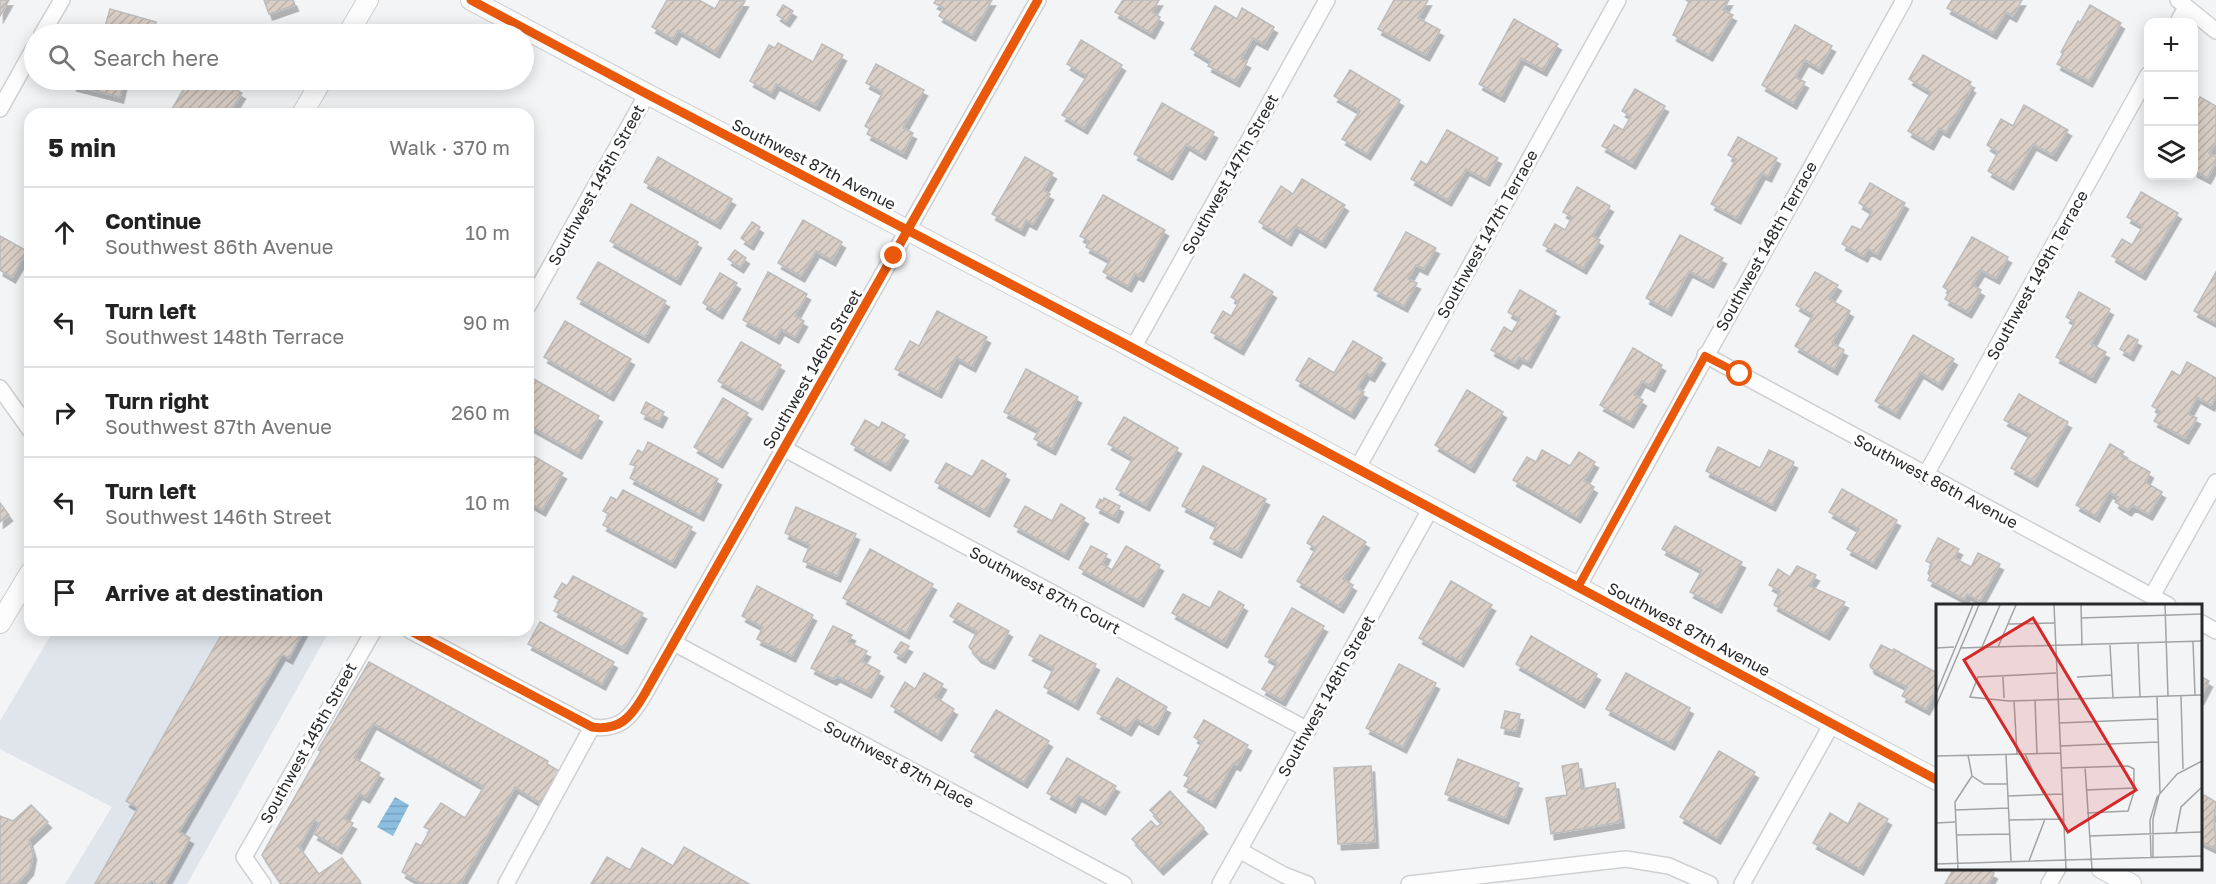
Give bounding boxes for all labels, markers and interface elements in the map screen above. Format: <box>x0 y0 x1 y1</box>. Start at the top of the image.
map controls <box>2144 18 2198 180</box>
button: + <box>2144 18 2198 72</box>
search box <box>24 24 534 90</box>
icon: search <box>45 41 78 74</box>
text: Search here <box>93 44 219 71</box>
button: − <box>2144 72 2198 126</box>
street label: Southwest 147th Street <box>1178 90 1282 258</box>
street label: Southwest 145th Street <box>543 101 649 269</box>
street label: Southwest 87th Avenue <box>729 114 899 214</box>
button: layers <box>2144 126 2198 180</box>
text: 5 min <box>48 132 116 163</box>
text: Walk · 370 m <box>389 135 510 159</box>
street label: Southwest 147th Terrace <box>1432 146 1542 322</box>
street label: Southwest 148th Terrace <box>1711 158 1821 334</box>
street label: Southwest 149th Terrace <box>1982 187 2092 363</box>
text: Continue <box>105 207 201 234</box>
icon: ahead <box>48 216 81 249</box>
text: 10 m <box>465 220 510 244</box>
text: Southwest 86th Avenue <box>105 234 333 258</box>
route end <box>880 242 906 268</box>
street label: Southwest 146th Street <box>758 285 866 453</box>
text: Turn left <box>105 297 196 324</box>
icon: left <box>48 306 81 339</box>
text: 90 m <box>463 310 510 334</box>
text: Southwest 148th Terrace <box>105 324 344 348</box>
route start <box>1726 360 1752 386</box>
text: Turn right <box>105 387 209 414</box>
icon: right <box>48 396 81 429</box>
text: 260 m <box>451 400 510 424</box>
text: Southwest 87th Avenue <box>105 414 332 438</box>
street label: Southwest 86th Avenue <box>1851 429 2021 533</box>
text: Turn left <box>105 477 196 504</box>
icon: left <box>48 486 81 519</box>
text: 10 m <box>465 490 510 514</box>
text: Southwest 146th Street <box>105 504 332 528</box>
street label: Southwest 87th Court <box>966 542 1124 638</box>
icon: arrive <box>48 576 81 609</box>
street label: Southwest 87th Avenue <box>1604 578 1774 680</box>
text: Arrive at destination <box>105 579 323 606</box>
inset map <box>1936 604 2201 869</box>
street label: Southwest 148th Street <box>1273 612 1379 780</box>
street label: Southwest 145th Street <box>255 659 361 827</box>
street label: Southwest 87th Place <box>820 716 978 812</box>

